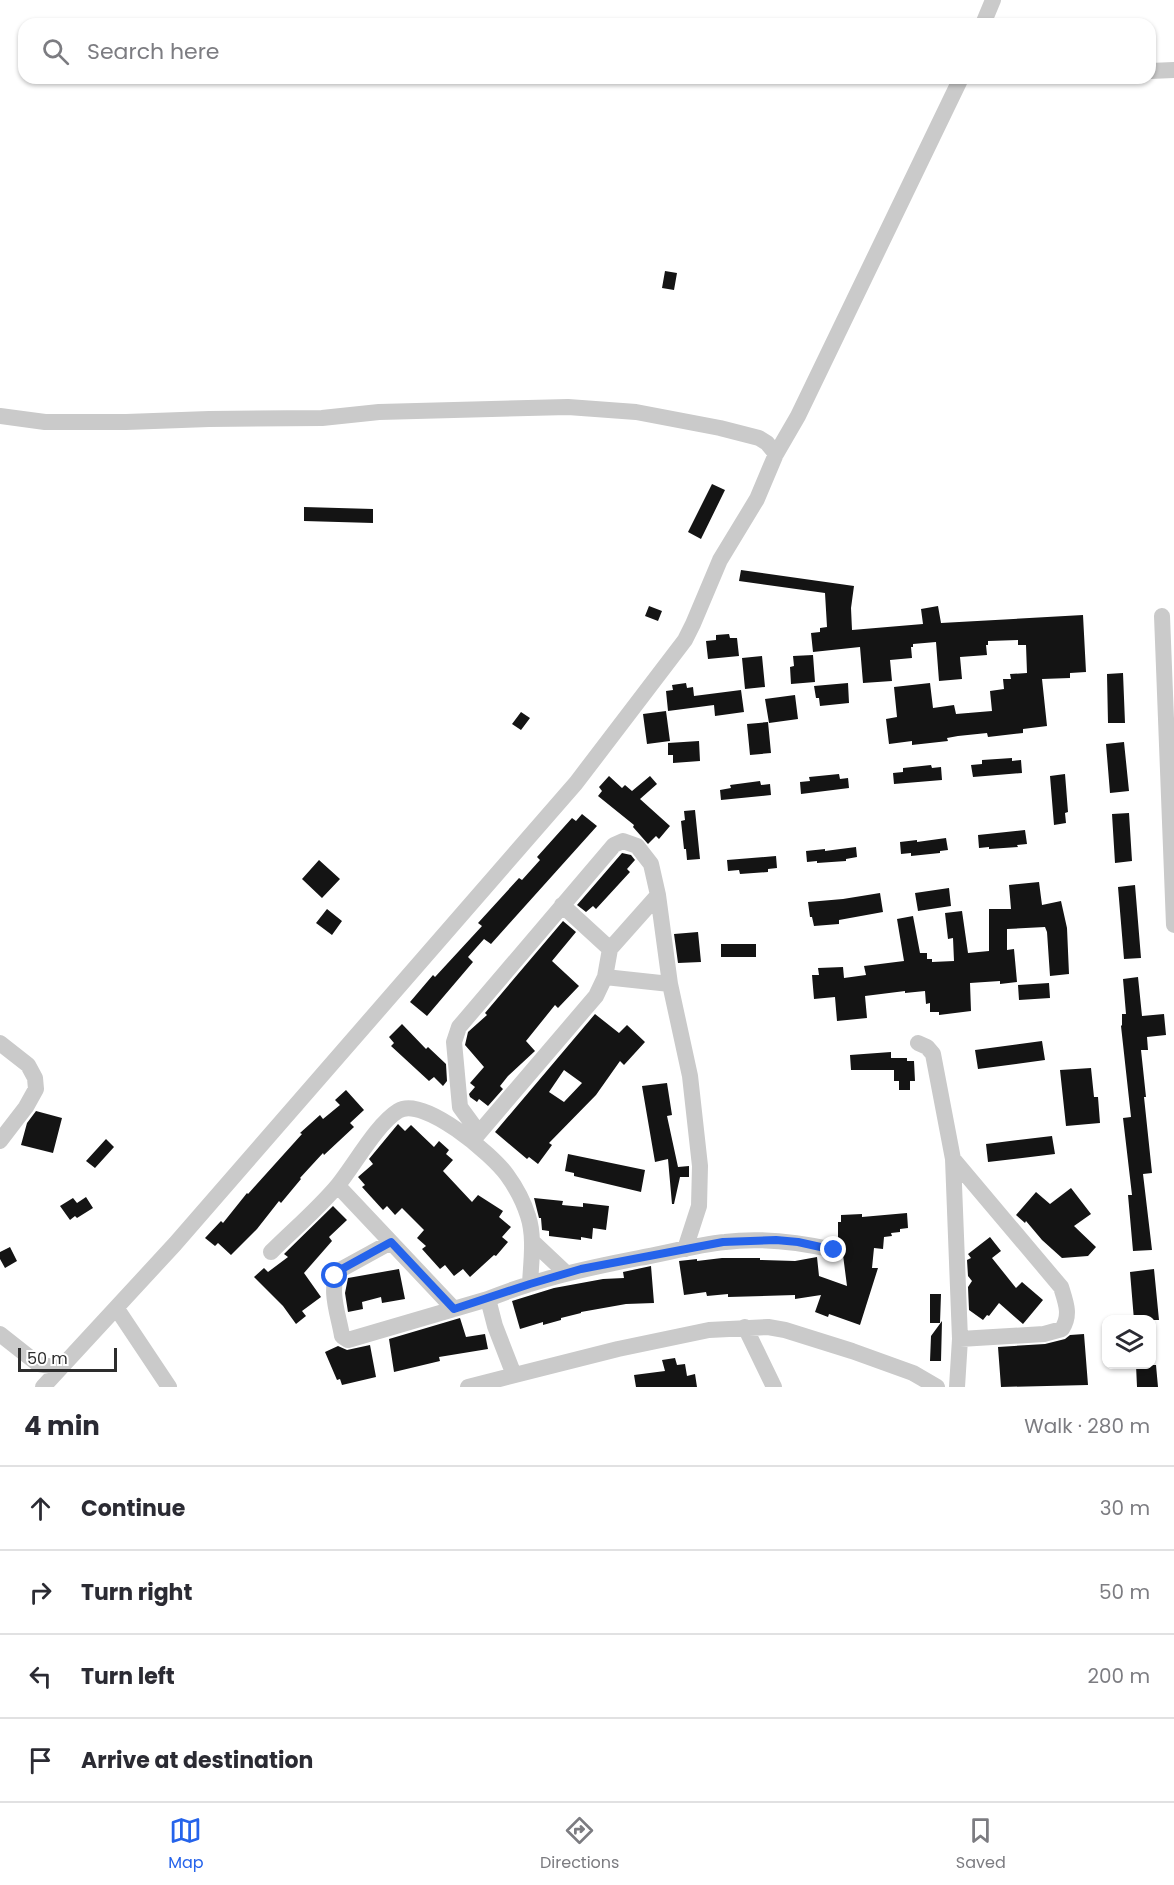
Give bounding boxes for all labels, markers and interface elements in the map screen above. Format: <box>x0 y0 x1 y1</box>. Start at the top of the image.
search box <box>18 18 1156 84</box>
icon: search <box>39 35 72 68</box>
text: Search here <box>87 36 220 67</box>
route end <box>820 1236 846 1262</box>
route start <box>321 1262 347 1288</box>
map controls <box>1102 1315 1156 1369</box>
button: layers <box>1102 1315 1156 1369</box>
scale bar <box>18 1345 117 1372</box>
text: 50 m <box>27 1347 68 1370</box>
text: 4 min <box>24 1408 100 1444</box>
text: Walk · 280 m <box>1024 1412 1150 1440</box>
icon: ahead <box>24 1492 57 1525</box>
text: Continue <box>81 1493 185 1524</box>
text: 30 m <box>1100 1494 1150 1522</box>
icon: right <box>24 1576 57 1609</box>
text: Turn right <box>81 1577 192 1608</box>
text: 50 m <box>1099 1578 1150 1606</box>
icon: left <box>24 1660 57 1693</box>
text: Turn left <box>81 1661 175 1692</box>
text: 200 m <box>1087 1662 1150 1690</box>
icon: arrive <box>24 1744 57 1777</box>
text: Arrive at destination <box>81 1745 313 1776</box>
tab: Map <box>168 1814 204 1875</box>
tab: Directions <box>540 1814 619 1875</box>
tab: Saved <box>956 1814 1006 1875</box>

